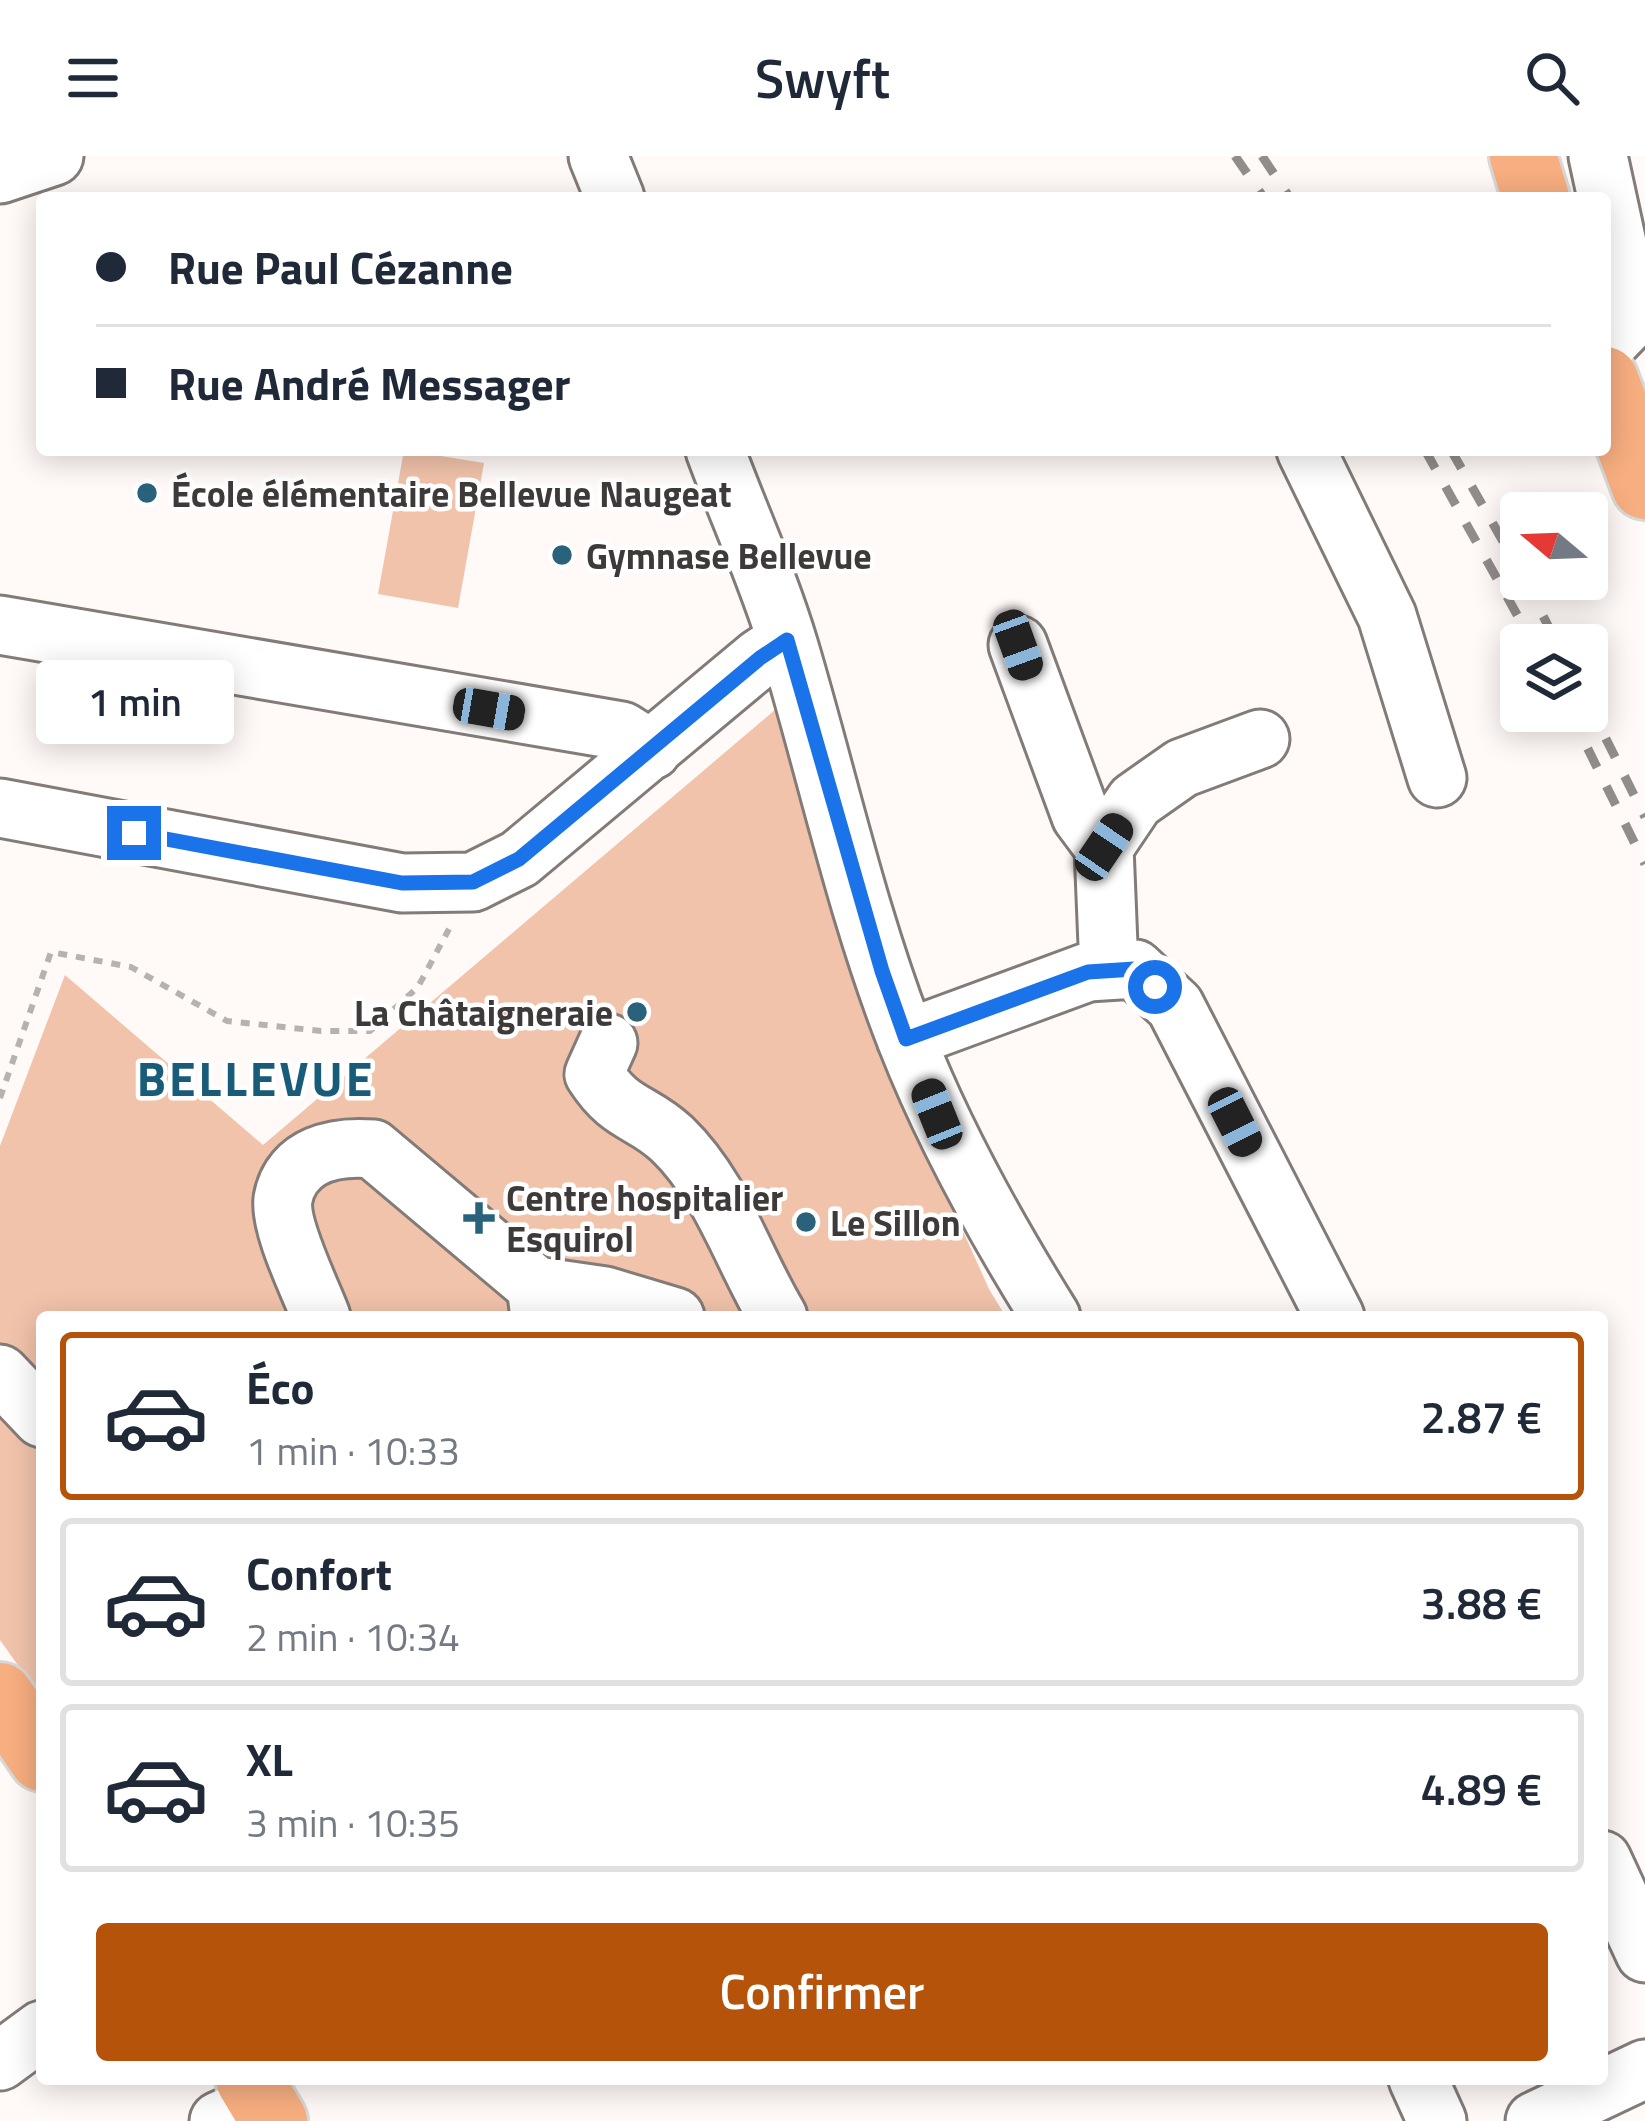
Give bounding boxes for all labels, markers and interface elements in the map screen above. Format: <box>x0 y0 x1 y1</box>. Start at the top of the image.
text: Swyft <box>755 37 890 119</box>
icon: menu <box>60 45 126 111</box>
icon: search <box>1519 45 1585 111</box>
text: Rue Paul Cézanne <box>168 233 513 301</box>
text: Rue André Messager <box>168 349 570 417</box>
place label: École élémentaire Bellevue Naugeat <box>171 466 731 521</box>
marker: École élémentaire Bellevue Naugeat <box>134 480 160 506</box>
north arrow <box>1500 492 1608 600</box>
map controls <box>1500 492 1608 732</box>
place label: Gymnase Bellevue <box>586 528 872 583</box>
marker: Gymnase Bellevue <box>549 542 575 568</box>
car <box>989 605 1047 685</box>
button: layers <box>1500 624 1608 732</box>
callout: 1 min <box>35 659 233 743</box>
text: 1 min <box>88 672 182 731</box>
car <box>450 685 528 733</box>
route end <box>107 806 161 860</box>
car <box>1069 807 1139 887</box>
route start <box>1128 960 1182 1014</box>
place label: La Châtaigneraie <box>354 985 613 1040</box>
marker: La Châtaigneraie <box>624 999 650 1025</box>
district label: BELLEVUE <box>137 1042 375 1115</box>
car <box>907 1074 967 1154</box>
car <box>1203 1082 1267 1162</box>
place label: Centre hospitalier Esquirol <box>506 1170 784 1266</box>
place label: Le Sillon <box>830 1195 961 1250</box>
marker: Centre hospitalier Esquirol <box>463 1202 495 1234</box>
marker: Le Sillon <box>793 1209 819 1235</box>
text: Éco <box>246 1353 315 1421</box>
icon: car <box>102 1362 210 1470</box>
text: 2.87 € <box>1421 1382 1542 1450</box>
text: 1 min · 10:33 <box>246 1421 460 1480</box>
text: Confort <box>246 1539 392 1607</box>
icon: car <box>102 1548 210 1656</box>
text: 3.88 € <box>1421 1568 1542 1636</box>
text: 2 min · 10:34 <box>246 1607 460 1666</box>
text: XL <box>246 1725 293 1793</box>
icon: car <box>102 1734 210 1842</box>
text: 4.89 € <box>1421 1754 1542 1822</box>
text: 3 min · 10:35 <box>246 1793 460 1852</box>
button: Confirmer <box>96 1923 1548 2061</box>

